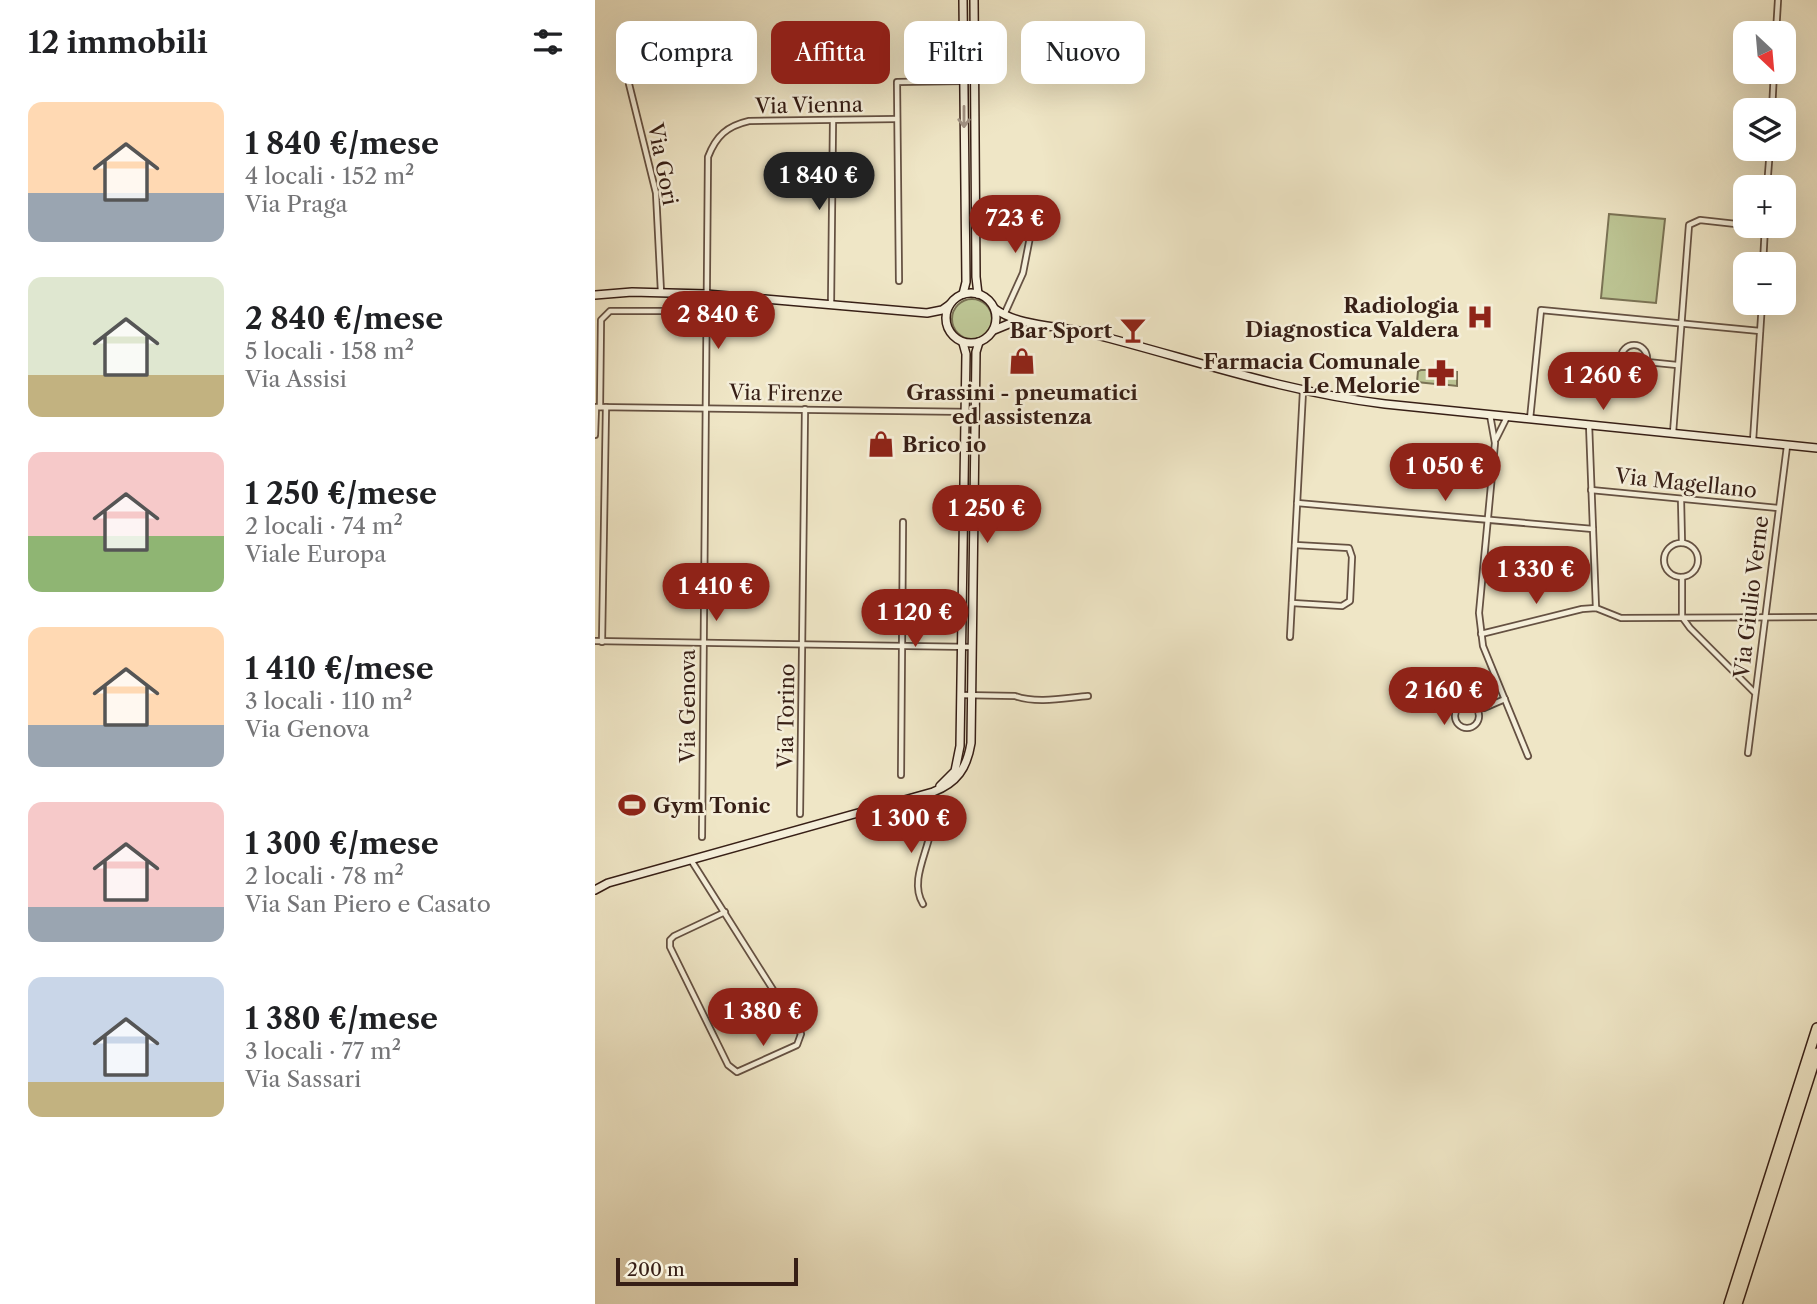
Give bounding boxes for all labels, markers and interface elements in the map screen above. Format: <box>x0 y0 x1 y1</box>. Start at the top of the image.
chip: Compra <box>616 21 757 84</box>
chip: Affitta <box>771 21 890 84</box>
chip: Filtri <box>904 21 1007 84</box>
chip: Nuovo <box>1021 21 1145 84</box>
north arrow <box>1733 21 1795 84</box>
map controls <box>1733 21 1796 315</box>
icon: filters <box>529 23 567 61</box>
text: 12 immobili <box>28 24 208 61</box>
street label: Via Vienna <box>754 92 864 118</box>
button: layers <box>1733 98 1796 161</box>
one-way arrow <box>957 105 971 128</box>
street label: Via Gori <box>643 120 683 207</box>
text: 1 840 €/mese <box>245 125 439 162</box>
icon: home <box>84 130 168 214</box>
pin: 1 840 € <box>754 152 884 212</box>
text: 1 840 € <box>780 161 858 189</box>
text: 4 locali · 152 m² <box>245 162 414 190</box>
button: + <box>1733 175 1796 238</box>
text: Via Praga <box>245 190 348 218</box>
pin: 723 € <box>966 196 1064 255</box>
text: 723 € <box>986 204 1044 232</box>
button: − <box>1733 252 1796 315</box>
pin: 2 840 € <box>653 292 783 351</box>
place label: Radiologia Diagnostica Valdera <box>1245 293 1460 342</box>
text: 2 840 €/mese <box>245 300 443 337</box>
text: 2 840 € <box>677 300 759 328</box>
hospital icon: Radiologia Diagnostica Valdera <box>1465 302 1495 332</box>
icon: home <box>84 305 168 389</box>
bar icon: Bar Sport <box>1118 315 1148 345</box>
place label: Bar Sport <box>1009 318 1113 343</box>
text: 5 locali · 158 m² <box>245 337 414 365</box>
shop icon: Grassini - pneumatici ed assistenza <box>1007 346 1037 376</box>
place label: Farmacia Comunale Le Melorie <box>1203 349 1420 398</box>
pin: 1 260 € <box>1538 352 1668 412</box>
pharmacy icon: Farmacia Comunale Le Melorie <box>1426 358 1456 388</box>
text: 1 260 € <box>1564 361 1642 389</box>
text: Via Assisi <box>245 365 347 393</box>
street label: Via Firenze <box>728 379 843 406</box>
place label: Grassini - pneumatici ed assistenza <box>906 380 1138 429</box>
shop icon: Brico io <box>866 429 896 459</box>
place label: Brico io <box>902 432 986 457</box>
pin: 1 050 € <box>1380 444 1510 503</box>
text: 1 050 € <box>1406 452 1484 480</box>
street label: Via Magellano <box>1613 463 1758 503</box>
text: 1 250 €/mese <box>245 475 437 512</box>
icon: home <box>84 480 168 564</box>
pin: 1 250 € <box>922 486 1052 545</box>
text: 1 250 € <box>948 494 1026 522</box>
text: 2 locali · 74 m² <box>245 512 403 540</box>
street label: Via Giulio Verne <box>1729 514 1773 681</box>
text: Viale Europa <box>245 540 386 568</box>
pin: 1 330 € <box>1471 546 1601 606</box>
text: 1 330 € <box>1497 555 1575 583</box>
pin: 1 410 € <box>651 564 781 623</box>
text: 1 410 € <box>679 572 753 600</box>
pin: 1 120 € <box>850 590 980 649</box>
text: 1 120 € <box>877 598 953 626</box>
street label: Via Genova <box>675 648 700 764</box>
text: 1 410 €/mese <box>245 650 434 687</box>
icon: home <box>84 655 168 739</box>
street label: Via Torino <box>773 663 799 770</box>
pin: 2 160 € <box>1379 668 1509 727</box>
text: 2 160 € <box>1405 676 1483 704</box>
text: 3 locali · 110 m² <box>245 687 412 715</box>
text: Via Genova <box>245 715 370 743</box>
sports icon: Gym Tonic <box>617 790 647 820</box>
place label: Gym Tonic <box>653 793 771 818</box>
pin: 1 300 € <box>846 796 976 855</box>
text: 1 300 € <box>872 804 950 832</box>
text: 1 300 €/mese <box>245 825 439 862</box>
icon: home <box>84 830 168 914</box>
text: 2 locali · 78 m² <box>245 862 404 890</box>
text: Via San Piero e Casato <box>245 890 491 918</box>
pin: 1 380 € <box>698 988 828 1048</box>
text: 1 380 € <box>724 997 802 1025</box>
text: 1 380 €/mese <box>245 1000 438 1037</box>
icon: home <box>84 1005 168 1089</box>
text: 3 locali · 77 m² <box>245 1037 401 1065</box>
text: Via Sassari <box>245 1065 361 1093</box>
scale bar <box>616 1255 798 1287</box>
text: 200 m <box>627 1258 685 1281</box>

